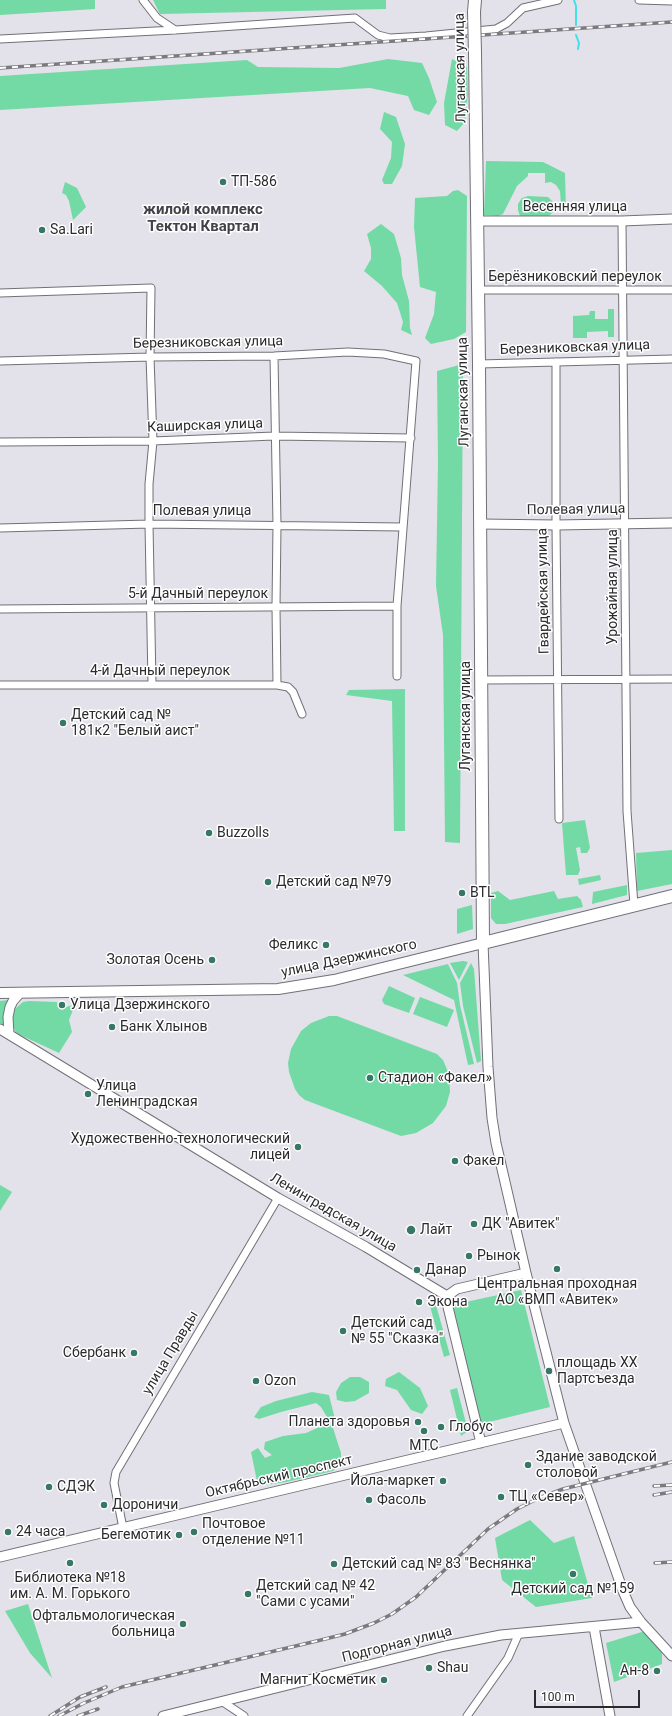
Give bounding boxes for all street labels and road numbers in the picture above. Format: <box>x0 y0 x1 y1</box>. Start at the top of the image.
street label: Луганская улица <box>452 13 470 123</box>
street label: Весенняя улица <box>523 199 627 215</box>
street label: Берёзниковский переулок <box>488 269 662 285</box>
street label: Березниковская улица <box>133 333 283 353</box>
street label: Луганская улица <box>455 337 473 447</box>
street label: Березниковская улица <box>500 337 650 359</box>
street label: Каширская улица <box>147 416 263 436</box>
street label: Полевая улица <box>527 501 625 519</box>
street label: Полевая улица <box>153 503 251 519</box>
street label: Гвардейская улица <box>535 528 553 654</box>
street label: Урожайная улица <box>605 529 621 645</box>
street label: 5-й Дачный переулок <box>128 586 268 602</box>
street label: Луганская улица <box>458 661 474 771</box>
street label: 4-й Дачный переулок <box>90 663 230 679</box>
street label: улица Дзержинского <box>280 936 418 982</box>
street label: Ленинградская улица <box>267 1170 399 1256</box>
street label: улица Правды <box>139 1308 203 1398</box>
street label: Октябрьский проспект <box>204 1452 354 1502</box>
street label: Подгорная улица <box>340 1623 454 1667</box>

